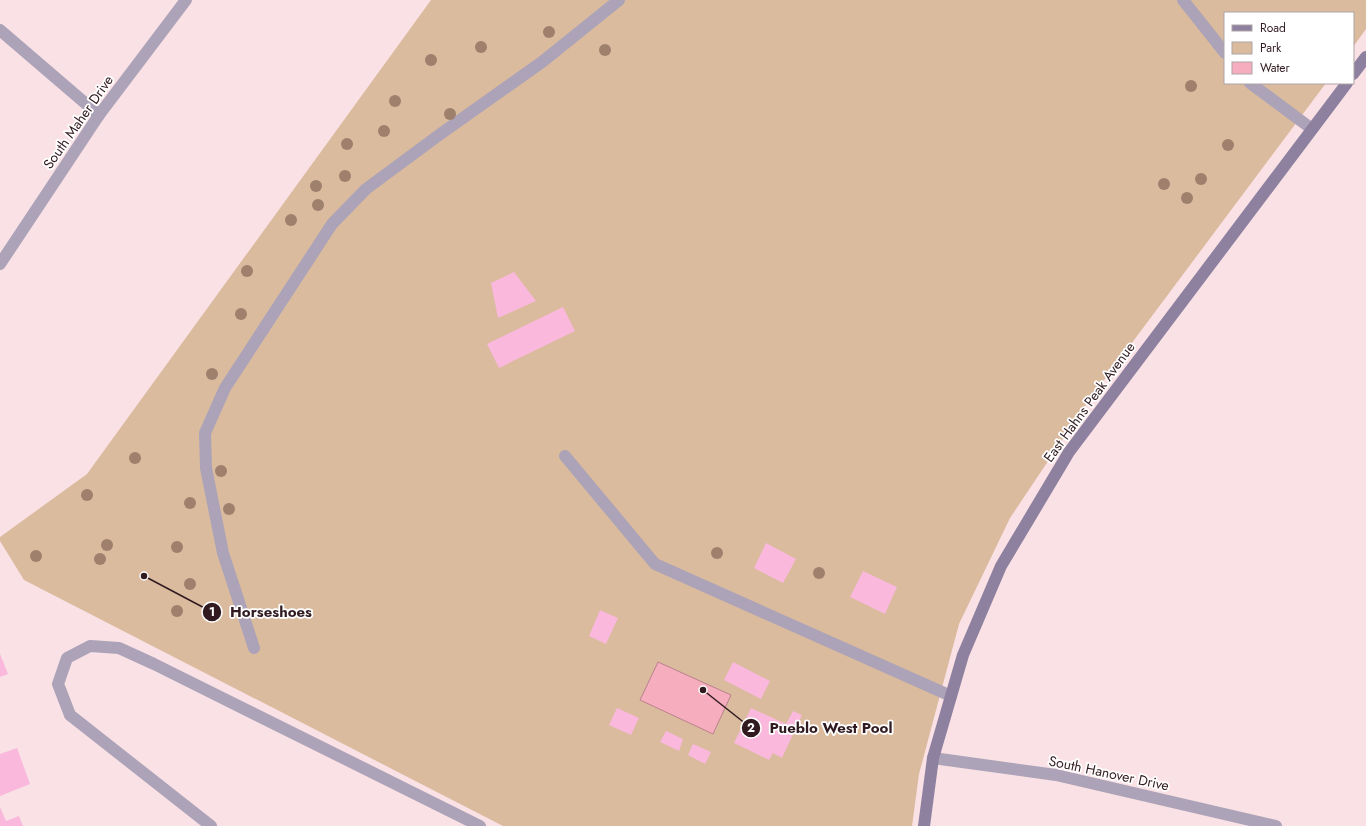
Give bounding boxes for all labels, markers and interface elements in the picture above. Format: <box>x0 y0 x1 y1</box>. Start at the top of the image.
legend <box>1224 12 1354 84</box>
text: Road <box>1260 19 1286 37</box>
text: Park <box>1260 39 1282 57</box>
text: Water <box>1260 59 1291 77</box>
street label: South Maher Drive <box>38 71 118 173</box>
street label: East Hahns Peak Avenue <box>1039 338 1139 466</box>
callout: Horseshoes <box>202 598 320 625</box>
text: Horseshoes <box>230 601 312 623</box>
text: 1 <box>209 603 215 621</box>
callout: Pueblo West Pool <box>741 715 901 742</box>
text: Pueblo West Pool <box>769 717 893 739</box>
text: 2 <box>747 719 755 737</box>
street label: South Hanover Drive <box>1047 750 1171 796</box>

